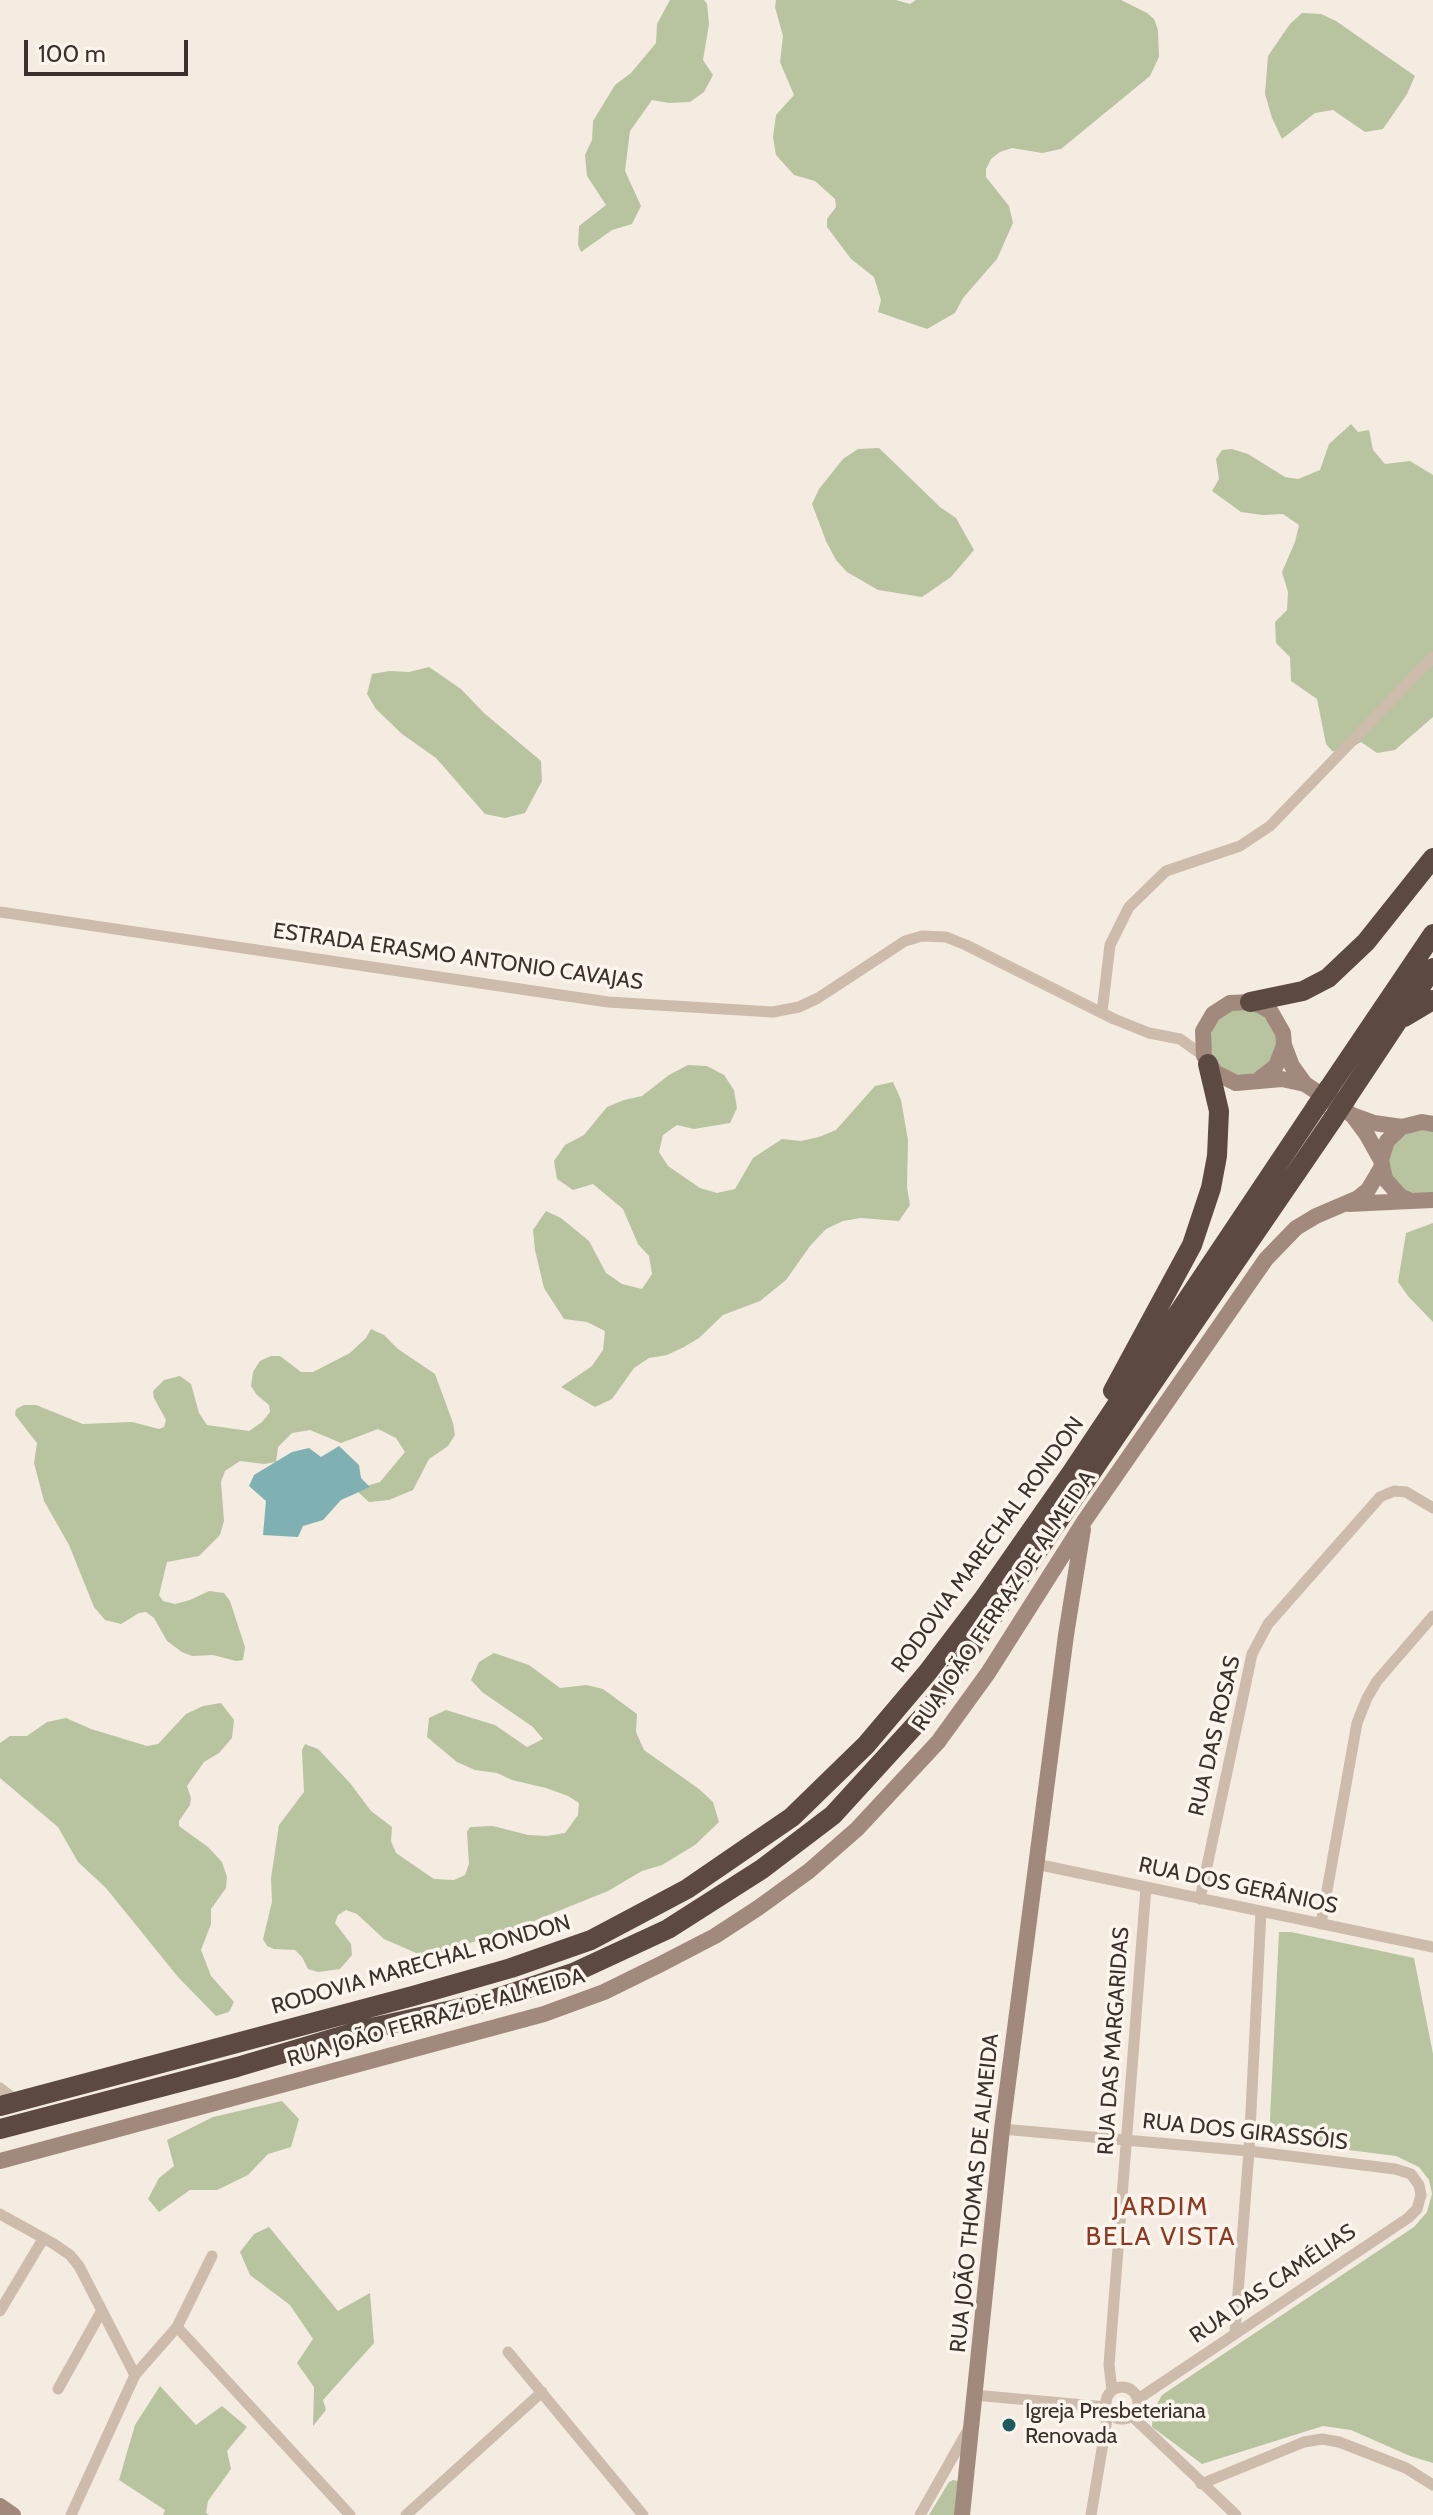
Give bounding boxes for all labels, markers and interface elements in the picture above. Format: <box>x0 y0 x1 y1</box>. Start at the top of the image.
scale bar <box>28 24 192 74</box>
text: 100 m <box>38 39 106 68</box>
street label: ESTRADA ERASMO ANTONIO CAVAJAS <box>271 918 645 996</box>
street label: RODOVIA MARECHAL RONDON <box>886 1412 1090 1678</box>
street label: RUA JOÃO FERRAZ DE ALMEIDA <box>907 1466 1101 1736</box>
street label: RUA DAS ROSAS <box>1184 1653 1246 1819</box>
street label: RUA DOS GERÂNIOS <box>1136 1852 1340 1920</box>
street label: RODOVIA MARECHAL RONDON <box>268 1910 574 2020</box>
street label: RUA DAS MARGARIDAS <box>1093 1926 1135 2156</box>
street label: RUA JOÃO FERRAZ DE ALMEIDA <box>284 1963 588 2073</box>
street label: RUA JOÃO THOMAS DE ALMEIDA <box>945 2032 1005 2354</box>
street label: RUA DOS GIRASSÓIS <box>1141 2108 1349 2156</box>
district label: JARDIM BELA VISTA <box>1086 2191 1236 2252</box>
street label: RUA DAS CAMÉLIAS <box>1185 2219 1361 2349</box>
place label: Igreja Presbeteriana Renovada <box>1025 2399 1206 2450</box>
marker: Igreja Presbeteriana Renovada <box>1000 2416 1018 2434</box>

